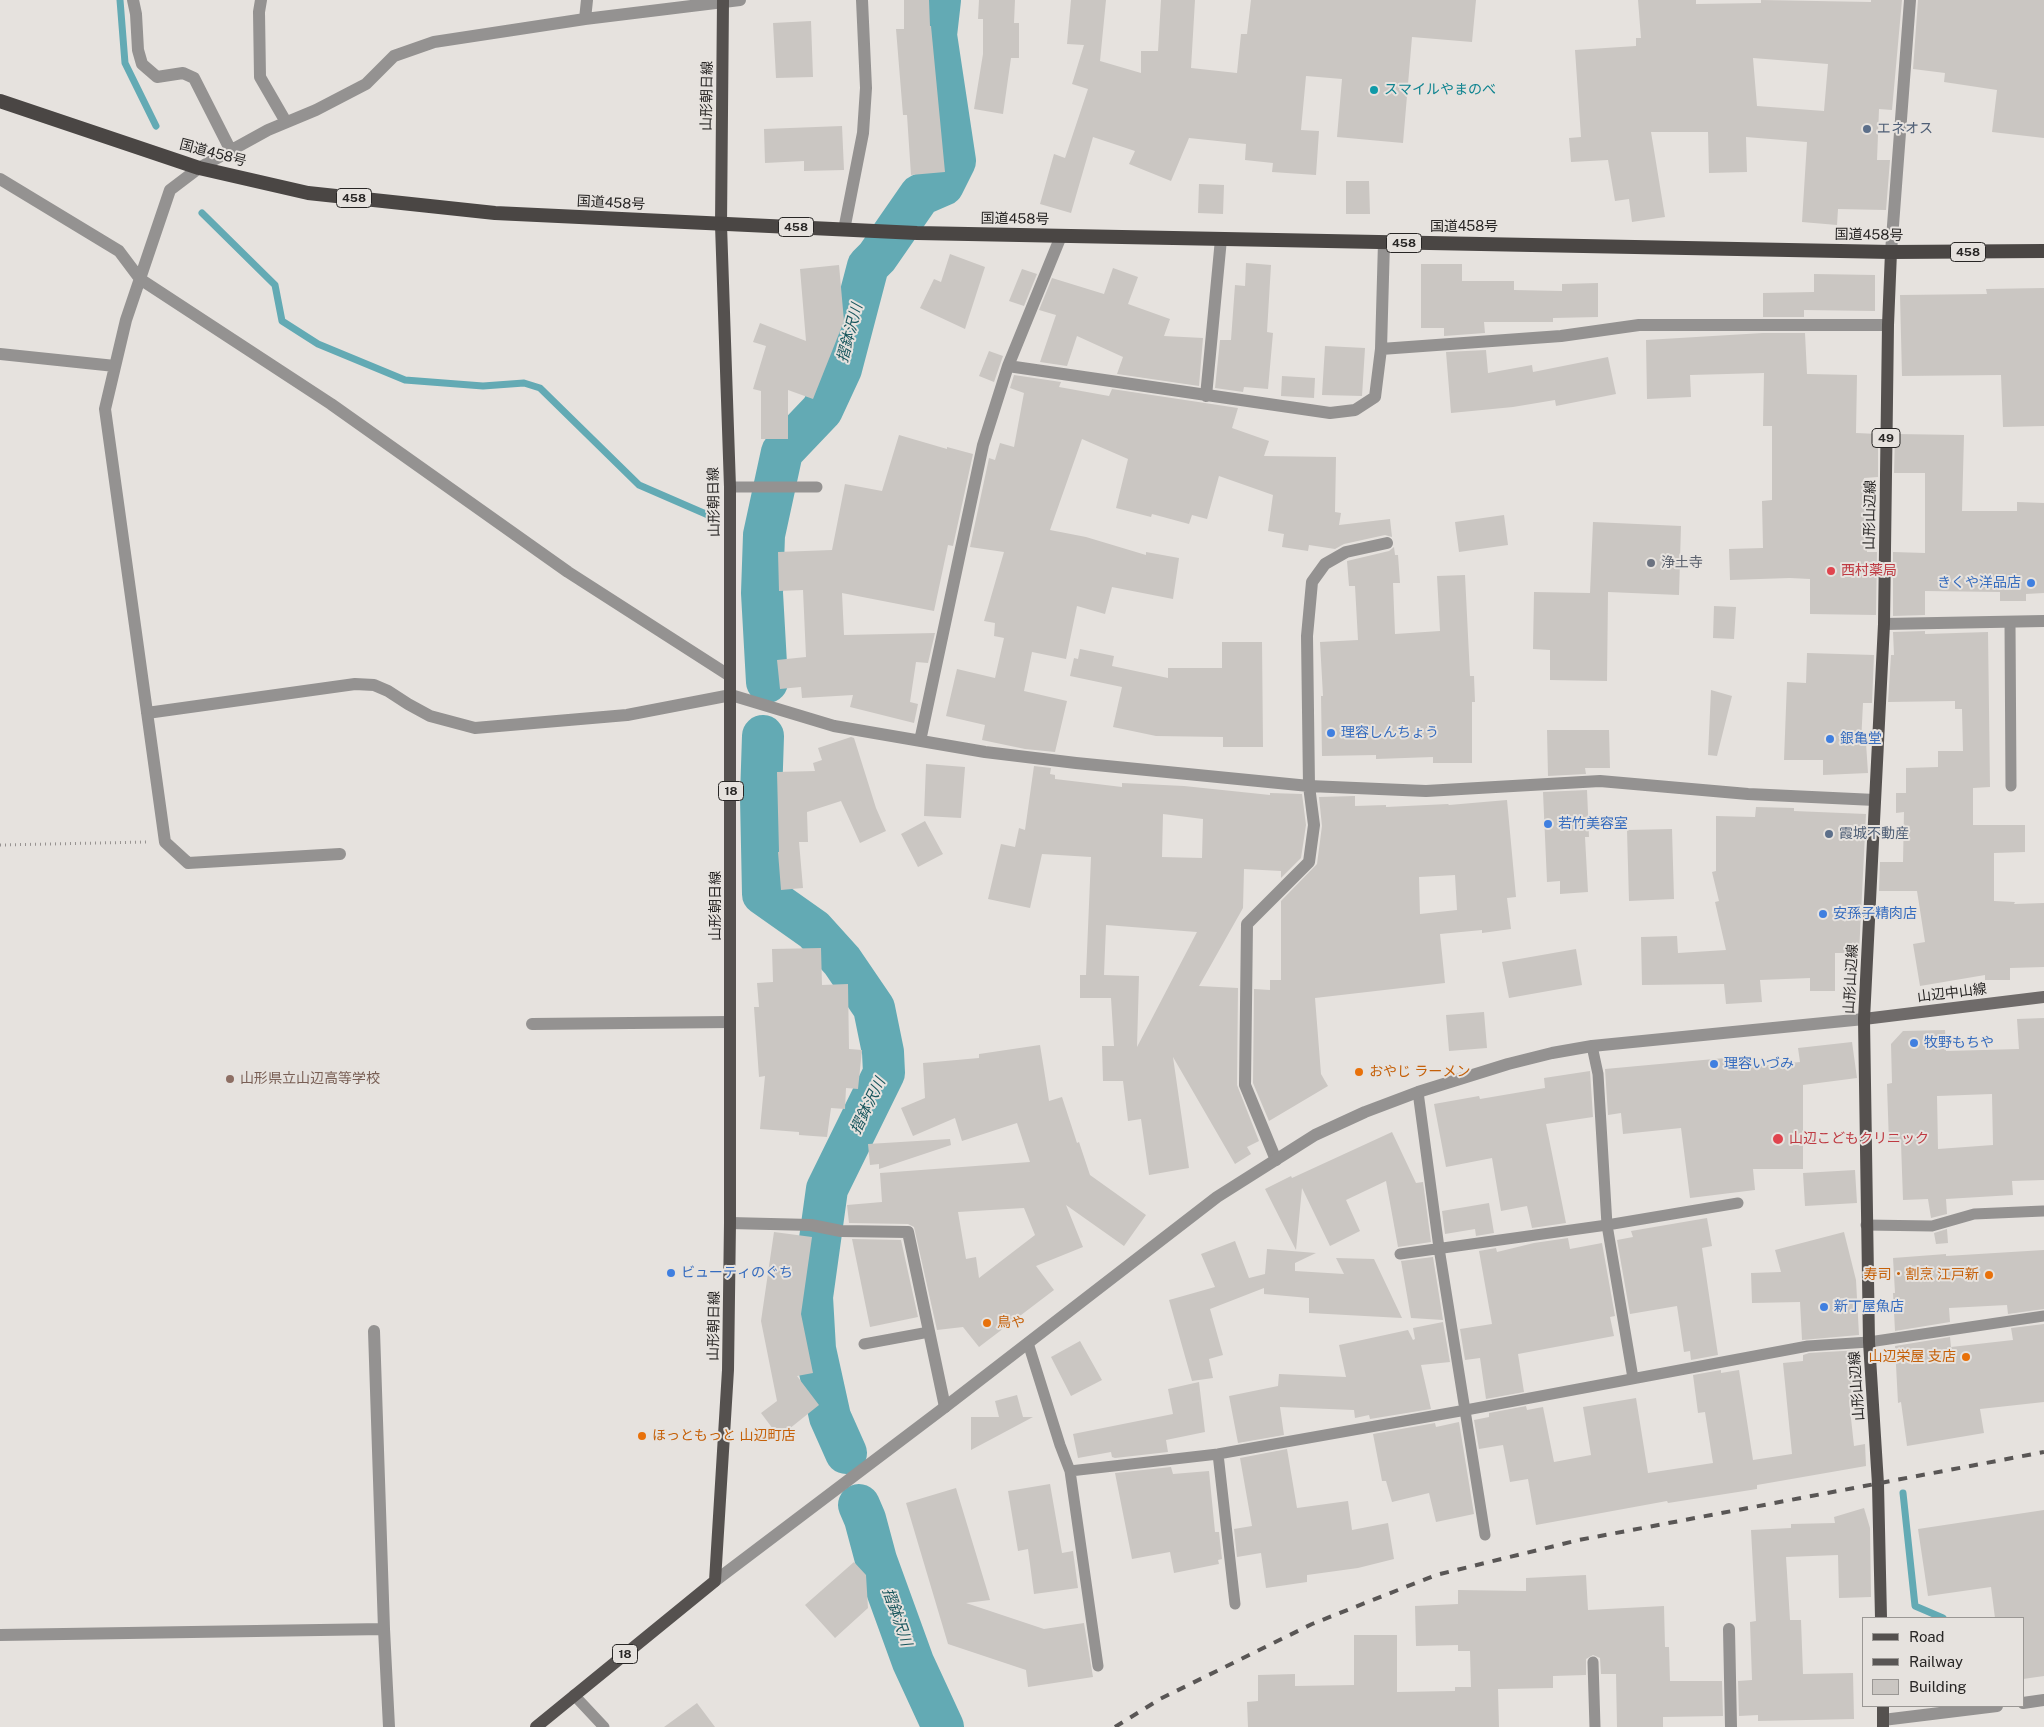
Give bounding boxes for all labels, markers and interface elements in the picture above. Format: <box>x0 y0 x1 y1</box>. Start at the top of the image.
street label: 山形朝日線 <box>698 61 716 131</box>
place label: スマイルやまのべ <box>1384 82 1496 98</box>
marker: スマイルやまのべ <box>1368 84 1380 96</box>
place label: エネオス <box>1877 121 1933 137</box>
marker: エネオス <box>1861 123 1873 135</box>
street label: 国道458号 <box>178 136 248 170</box>
road number: 458 <box>336 188 372 208</box>
street label: 国道458号 <box>576 193 646 213</box>
street label: 国道458号 <box>981 210 1049 228</box>
road number: 458 <box>778 218 814 236</box>
street label: 国道458号 <box>1430 219 1498 235</box>
street label: 国道458号 <box>1835 226 1903 244</box>
road number: 458 <box>1386 234 1422 252</box>
road number: 458 <box>1950 242 1986 262</box>
water label: 摺鉢沢川 <box>834 302 866 364</box>
road number: 49 <box>1872 428 1900 448</box>
street label: 山形朝日線 <box>705 467 723 537</box>
street label: 山形山辺線 <box>1861 480 1879 550</box>
place label: 浄土寺 <box>1661 555 1703 571</box>
marker: 浄土寺 <box>1645 557 1657 569</box>
place label: 西村薬局 <box>1841 563 1897 579</box>
marker: 西村薬局 <box>1825 565 1837 577</box>
place label: きくや洋品店 <box>1937 575 2021 591</box>
marker: きくや洋品店 <box>2025 577 2037 589</box>
place label: 理容しんちょう <box>1341 725 1439 741</box>
marker: 理容しんちょう <box>1325 727 1337 739</box>
place label: 銀亀堂 <box>1840 731 1882 747</box>
marker: 銀亀堂 <box>1824 733 1836 745</box>
road number: 18 <box>718 781 744 800</box>
place label: 若竹美容室 <box>1558 816 1628 832</box>
marker: 若竹美容室 <box>1542 818 1554 830</box>
place label: 霞城不動産 <box>1839 826 1909 842</box>
marker: 霞城不動産 <box>1823 828 1835 840</box>
street label: 山形朝日線 <box>708 871 724 941</box>
place label: 安孫子精肉店 <box>1833 906 1917 922</box>
marker: 安孫子精肉店 <box>1817 908 1829 920</box>
street label: 山形山辺線 <box>1841 944 1861 1014</box>
street label: 山辺中山線 <box>1916 980 1988 1006</box>
place label: 牧野もちや <box>1924 1035 1994 1051</box>
marker: 牧野もちや <box>1908 1037 1920 1049</box>
place label: 理容いづみ <box>1724 1056 1794 1072</box>
marker: 理容いづみ <box>1708 1058 1720 1070</box>
place label: おやじ ラーメン <box>1369 1064 1470 1080</box>
marker: おやじ ラーメン <box>1353 1066 1365 1078</box>
place label: 山形県立山辺高等学校 <box>240 1071 380 1087</box>
marker: 山形県立山辺高等学校 <box>224 1073 236 1085</box>
water label: 摺鉢沢川 <box>847 1075 889 1137</box>
place label: 山辺こどもクリニック <box>1789 1131 1929 1147</box>
marker: 山辺こどもクリニック <box>1771 1132 1785 1146</box>
place label: ビューティのぐち <box>681 1265 793 1281</box>
marker: ビューティのぐち <box>665 1267 677 1279</box>
place label: 寿司・割烹 江戸新 <box>1864 1267 1979 1283</box>
marker: 寿司・割烹 江戸新 <box>1983 1269 1995 1281</box>
street label: 山形朝日線 <box>705 1291 723 1361</box>
place label: 新丁屋魚店 <box>1834 1299 1904 1315</box>
marker: 新丁屋魚店 <box>1818 1301 1830 1313</box>
place label: 鳥や <box>997 1315 1025 1331</box>
marker: 鳥や <box>981 1317 993 1329</box>
place label: 山辺栄屋 支店 <box>1869 1349 1956 1365</box>
street label: 山形山辺線 <box>1846 1350 1868 1422</box>
marker: 山辺栄屋 支店 <box>1960 1351 1972 1363</box>
place label: ほっともっと 山辺町店 <box>652 1428 795 1444</box>
marker: ほっともっと 山辺町店 <box>636 1430 648 1442</box>
water label: 摺鉢沢川 <box>879 1586 915 1648</box>
legend <box>1862 1617 2024 1707</box>
text: Road <box>1909 1628 1945 1645</box>
road number: 18 <box>612 1645 638 1664</box>
text: Railway <box>1909 1653 1963 1670</box>
text: Building <box>1909 1678 1967 1695</box>

